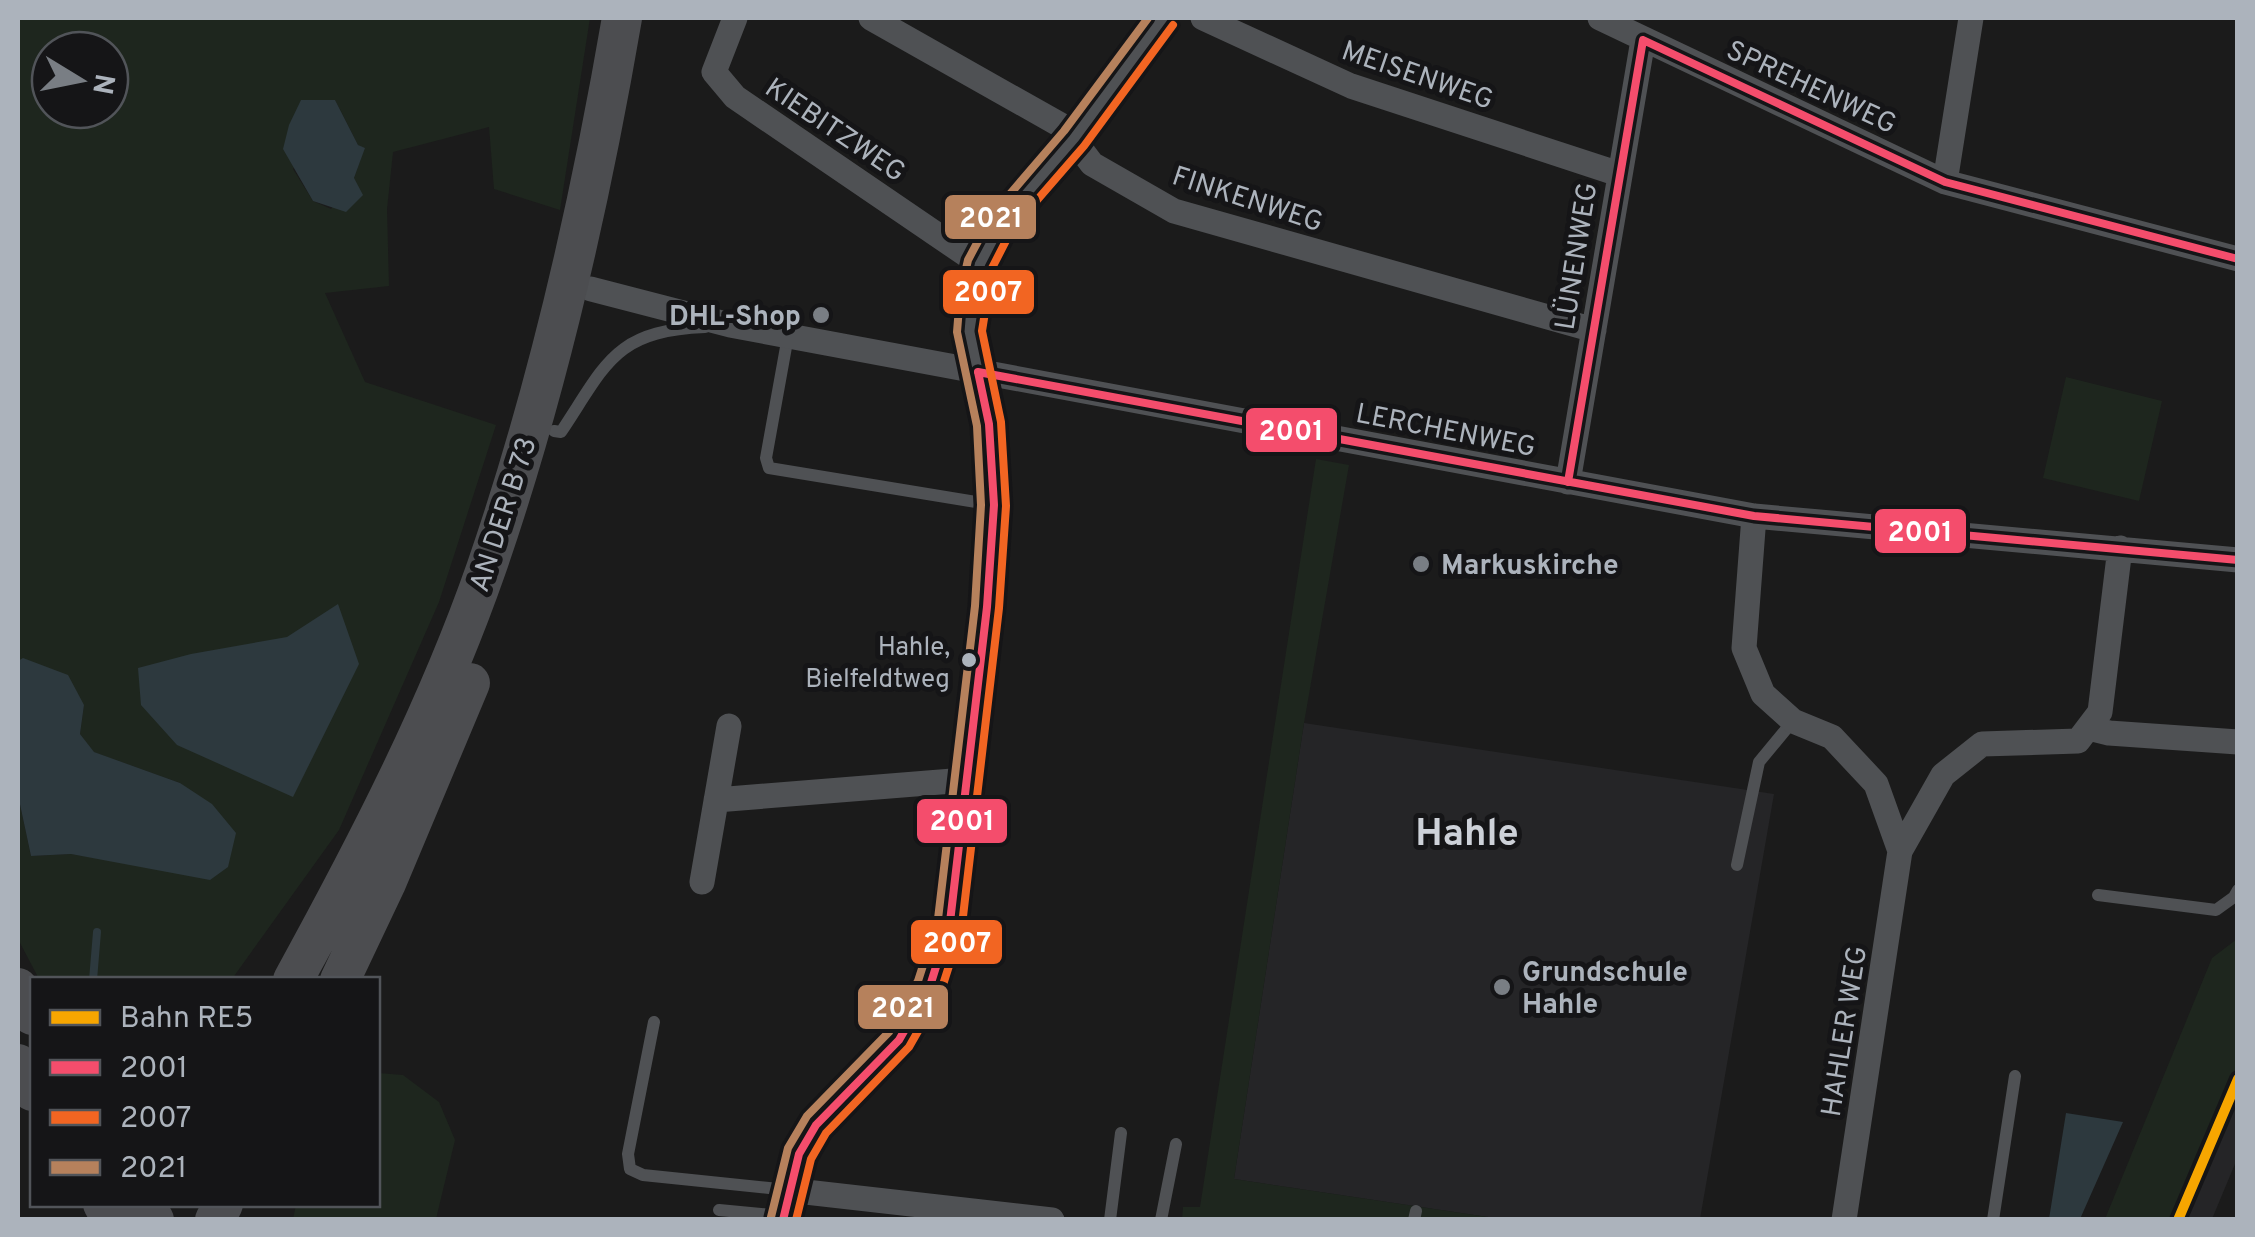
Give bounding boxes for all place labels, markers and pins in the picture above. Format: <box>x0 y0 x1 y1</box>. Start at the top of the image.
place label: DHL-Shop <box>669 300 801 336</box>
marker: DHL-Shop <box>810 304 832 326</box>
place label: Markuskirche <box>1441 549 1619 585</box>
marker: Markuskirche <box>1410 553 1432 575</box>
place label: Hahle, Bielfeldtweg <box>805 632 950 697</box>
marker: Hahle, Bielfeldtweg <box>959 650 979 670</box>
place label: Grundschule Hahle <box>1522 956 1688 1024</box>
marker: Grundschule Hahle <box>1491 976 1513 998</box>

